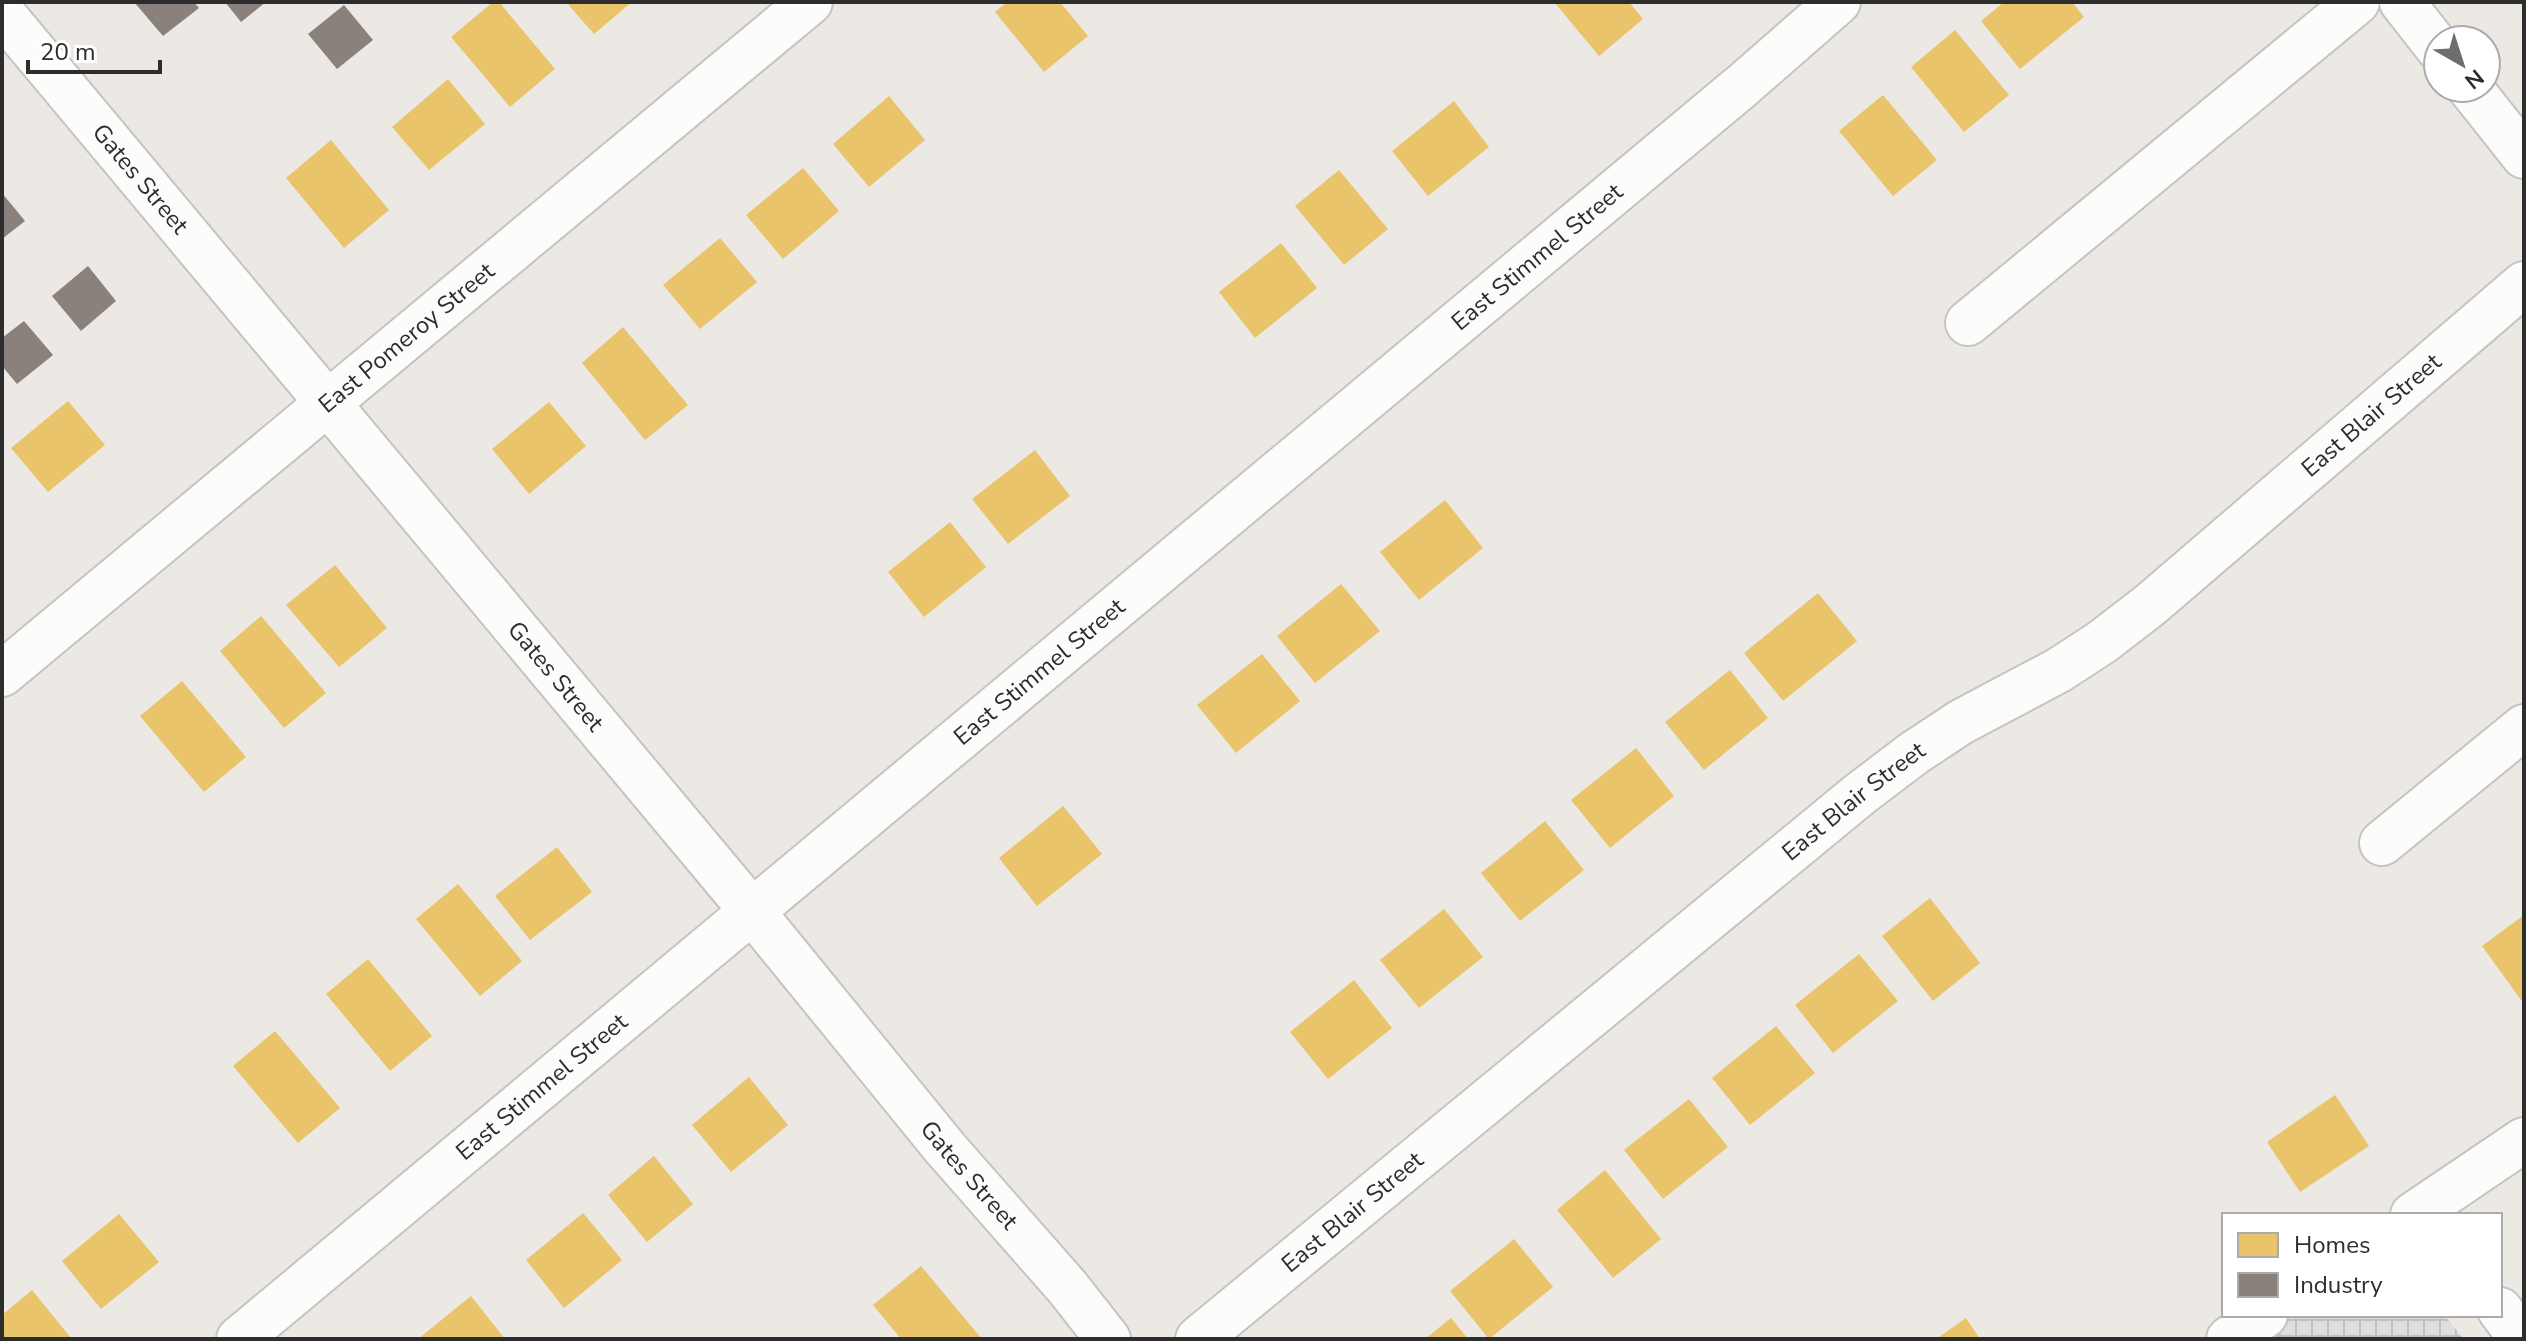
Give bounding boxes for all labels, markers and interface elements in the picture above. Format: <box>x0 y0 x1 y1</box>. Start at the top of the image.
scale bar <box>28 24 160 74</box>
north arrow <box>2422 24 2502 104</box>
text: 20 m <box>40 36 96 68</box>
text: N <box>2458 62 2490 96</box>
street label: Gates Street <box>85 117 196 241</box>
street label: East Stimmel Street <box>1445 176 1630 338</box>
street label: East Pomeroy Street <box>312 255 502 420</box>
street label: East Blair Street <box>2295 346 2448 484</box>
street label: East Stimmel Street <box>947 591 1132 753</box>
street label: Gates Street <box>500 614 612 739</box>
street label: East Blair Street <box>1775 734 1932 868</box>
street label: East Stimmel Street <box>449 1006 634 1167</box>
street label: Gates Street <box>913 1114 1026 1237</box>
street label: East Blair Street <box>1275 1144 1430 1280</box>
legend <box>2222 1213 2502 1317</box>
text: Homes <box>2294 1229 2370 1261</box>
text: Industry <box>2294 1269 2383 1301</box>

